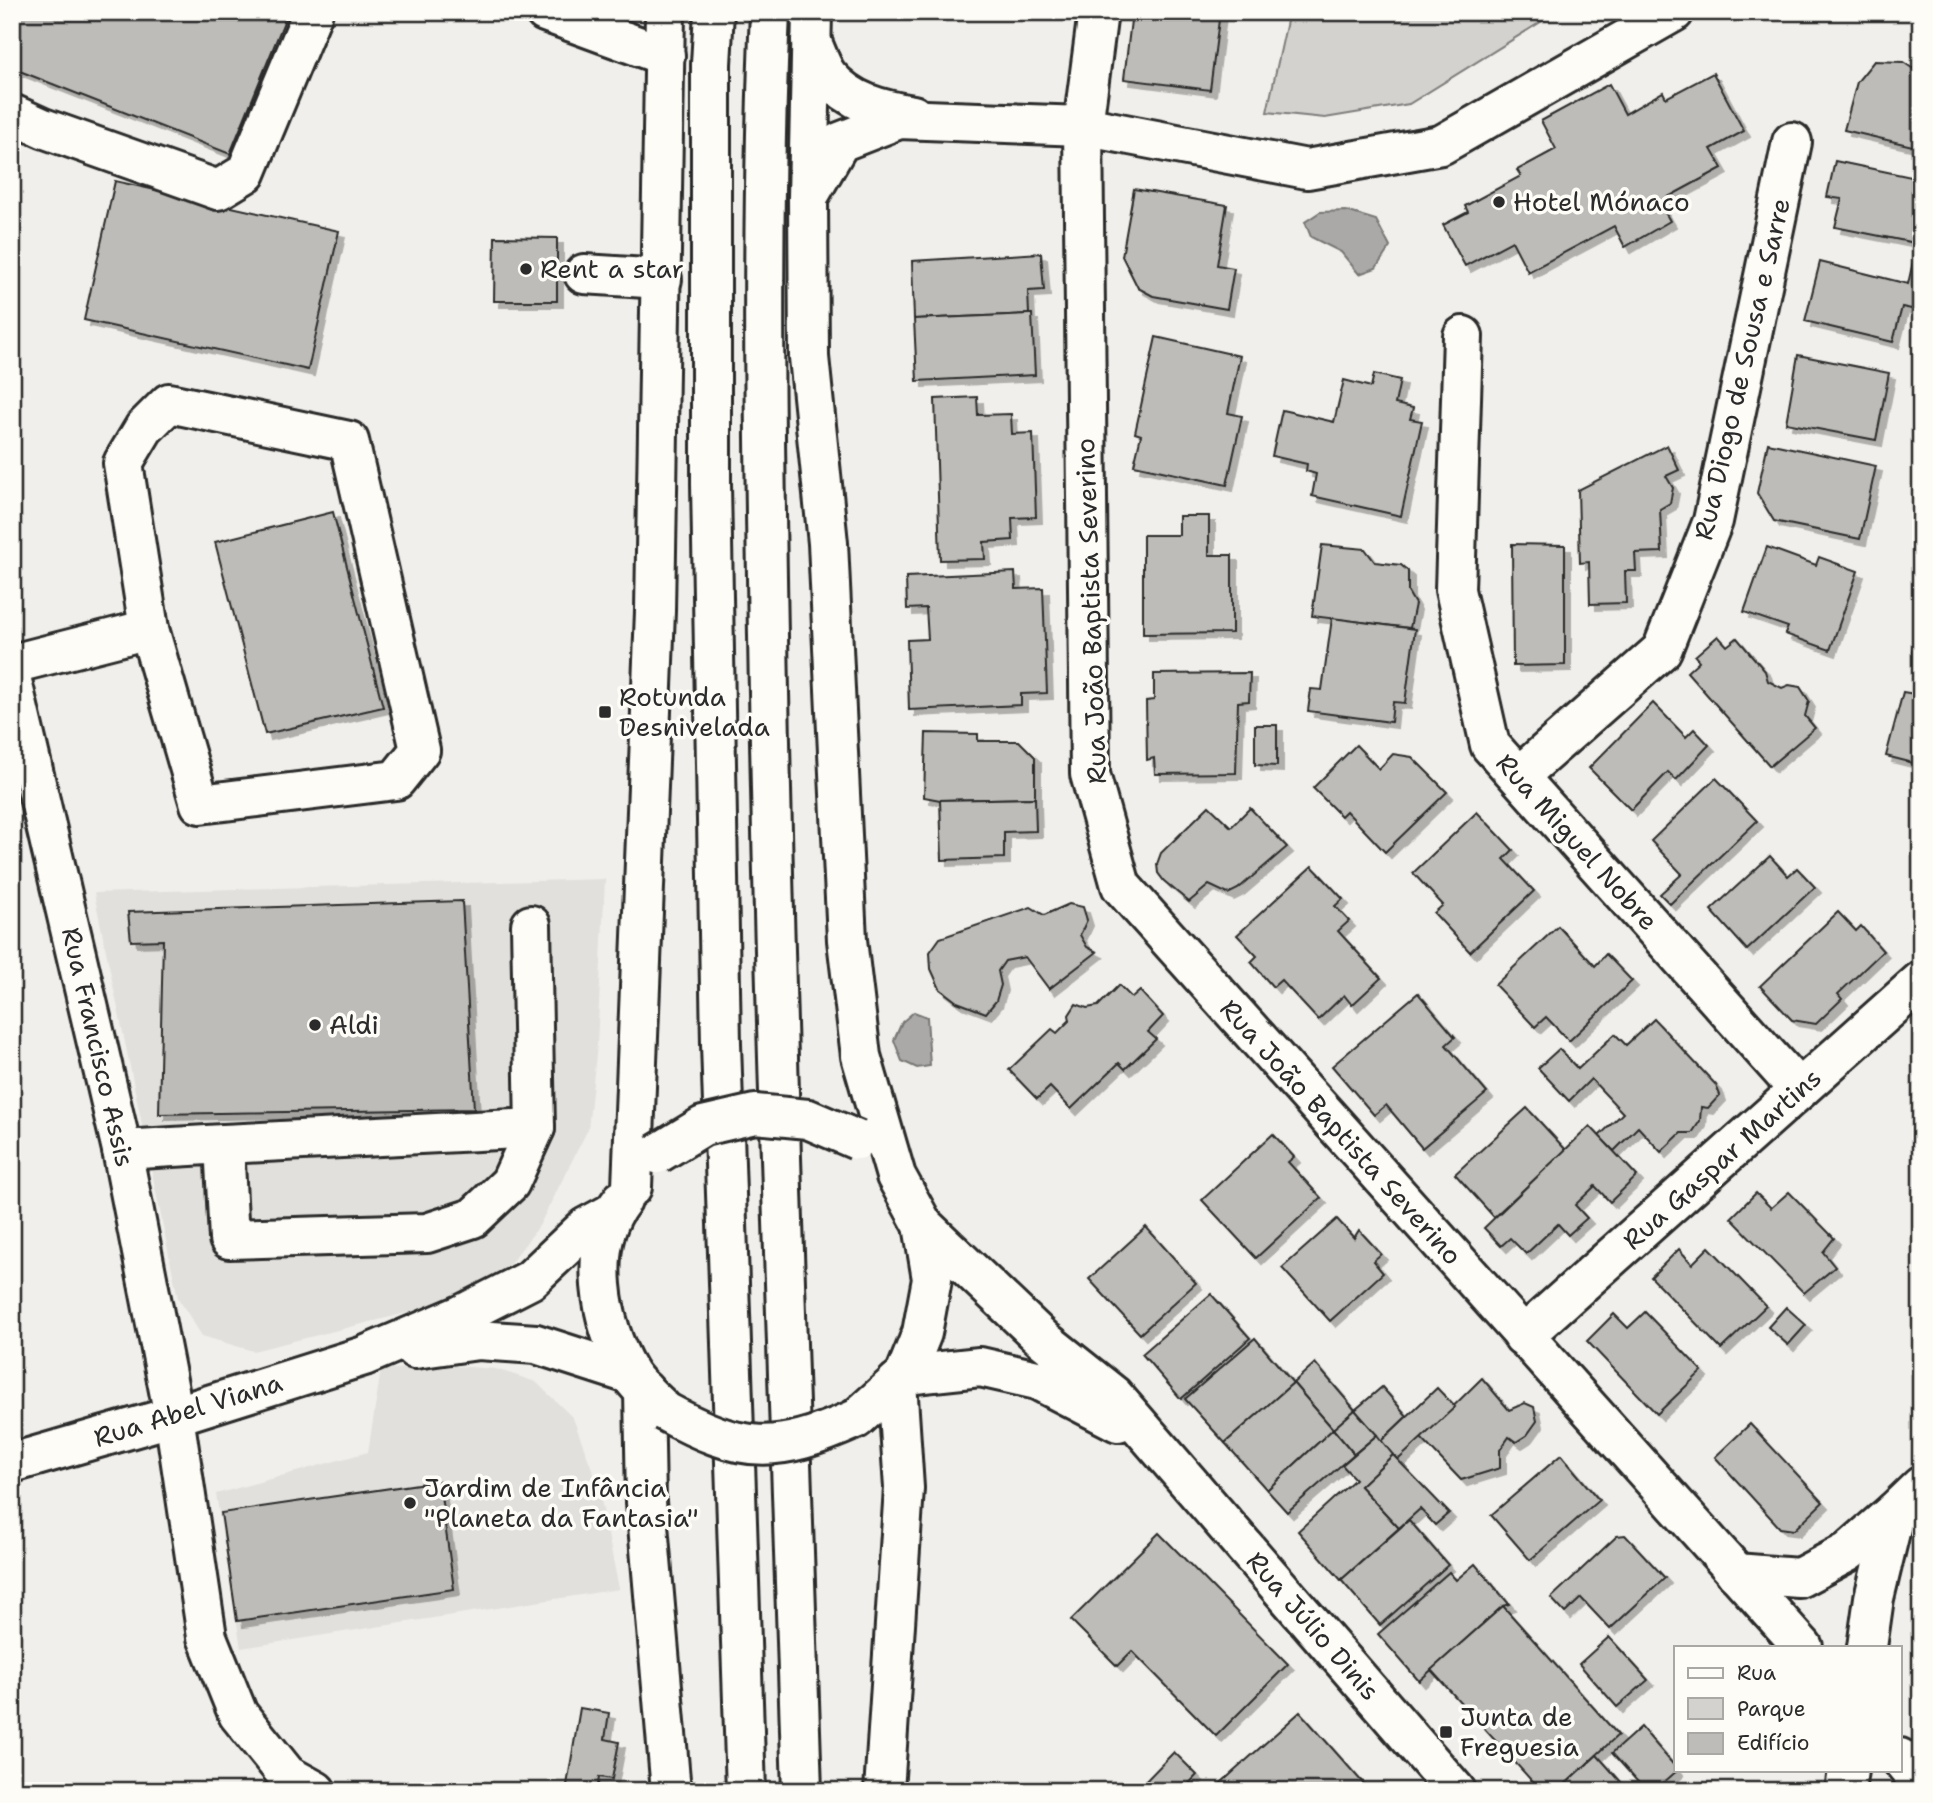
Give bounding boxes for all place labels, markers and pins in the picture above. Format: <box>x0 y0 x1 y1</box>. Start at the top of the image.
place label: Hotel Mónaco <box>1513 184 1690 219</box>
marker: Hotel Mónaco <box>1491 194 1507 210</box>
place label: Rent a star <box>540 251 684 286</box>
marker: Rent a star <box>518 261 534 277</box>
place label: Rotunda Desnivelada <box>619 679 770 744</box>
marker: Rotunda Desnivelada <box>597 704 613 720</box>
place label: Aldi <box>329 1007 379 1042</box>
marker: Aldi <box>307 1017 323 1033</box>
place label: Jardim de Infância "Planeta da Fantasia" <box>424 1470 699 1535</box>
marker: Jardim de Infância "Planeta da Fantasia" <box>402 1495 418 1511</box>
place label: Junta de Freguesia <box>1460 1699 1579 1764</box>
marker: Junta de Freguesia <box>1438 1724 1454 1740</box>

